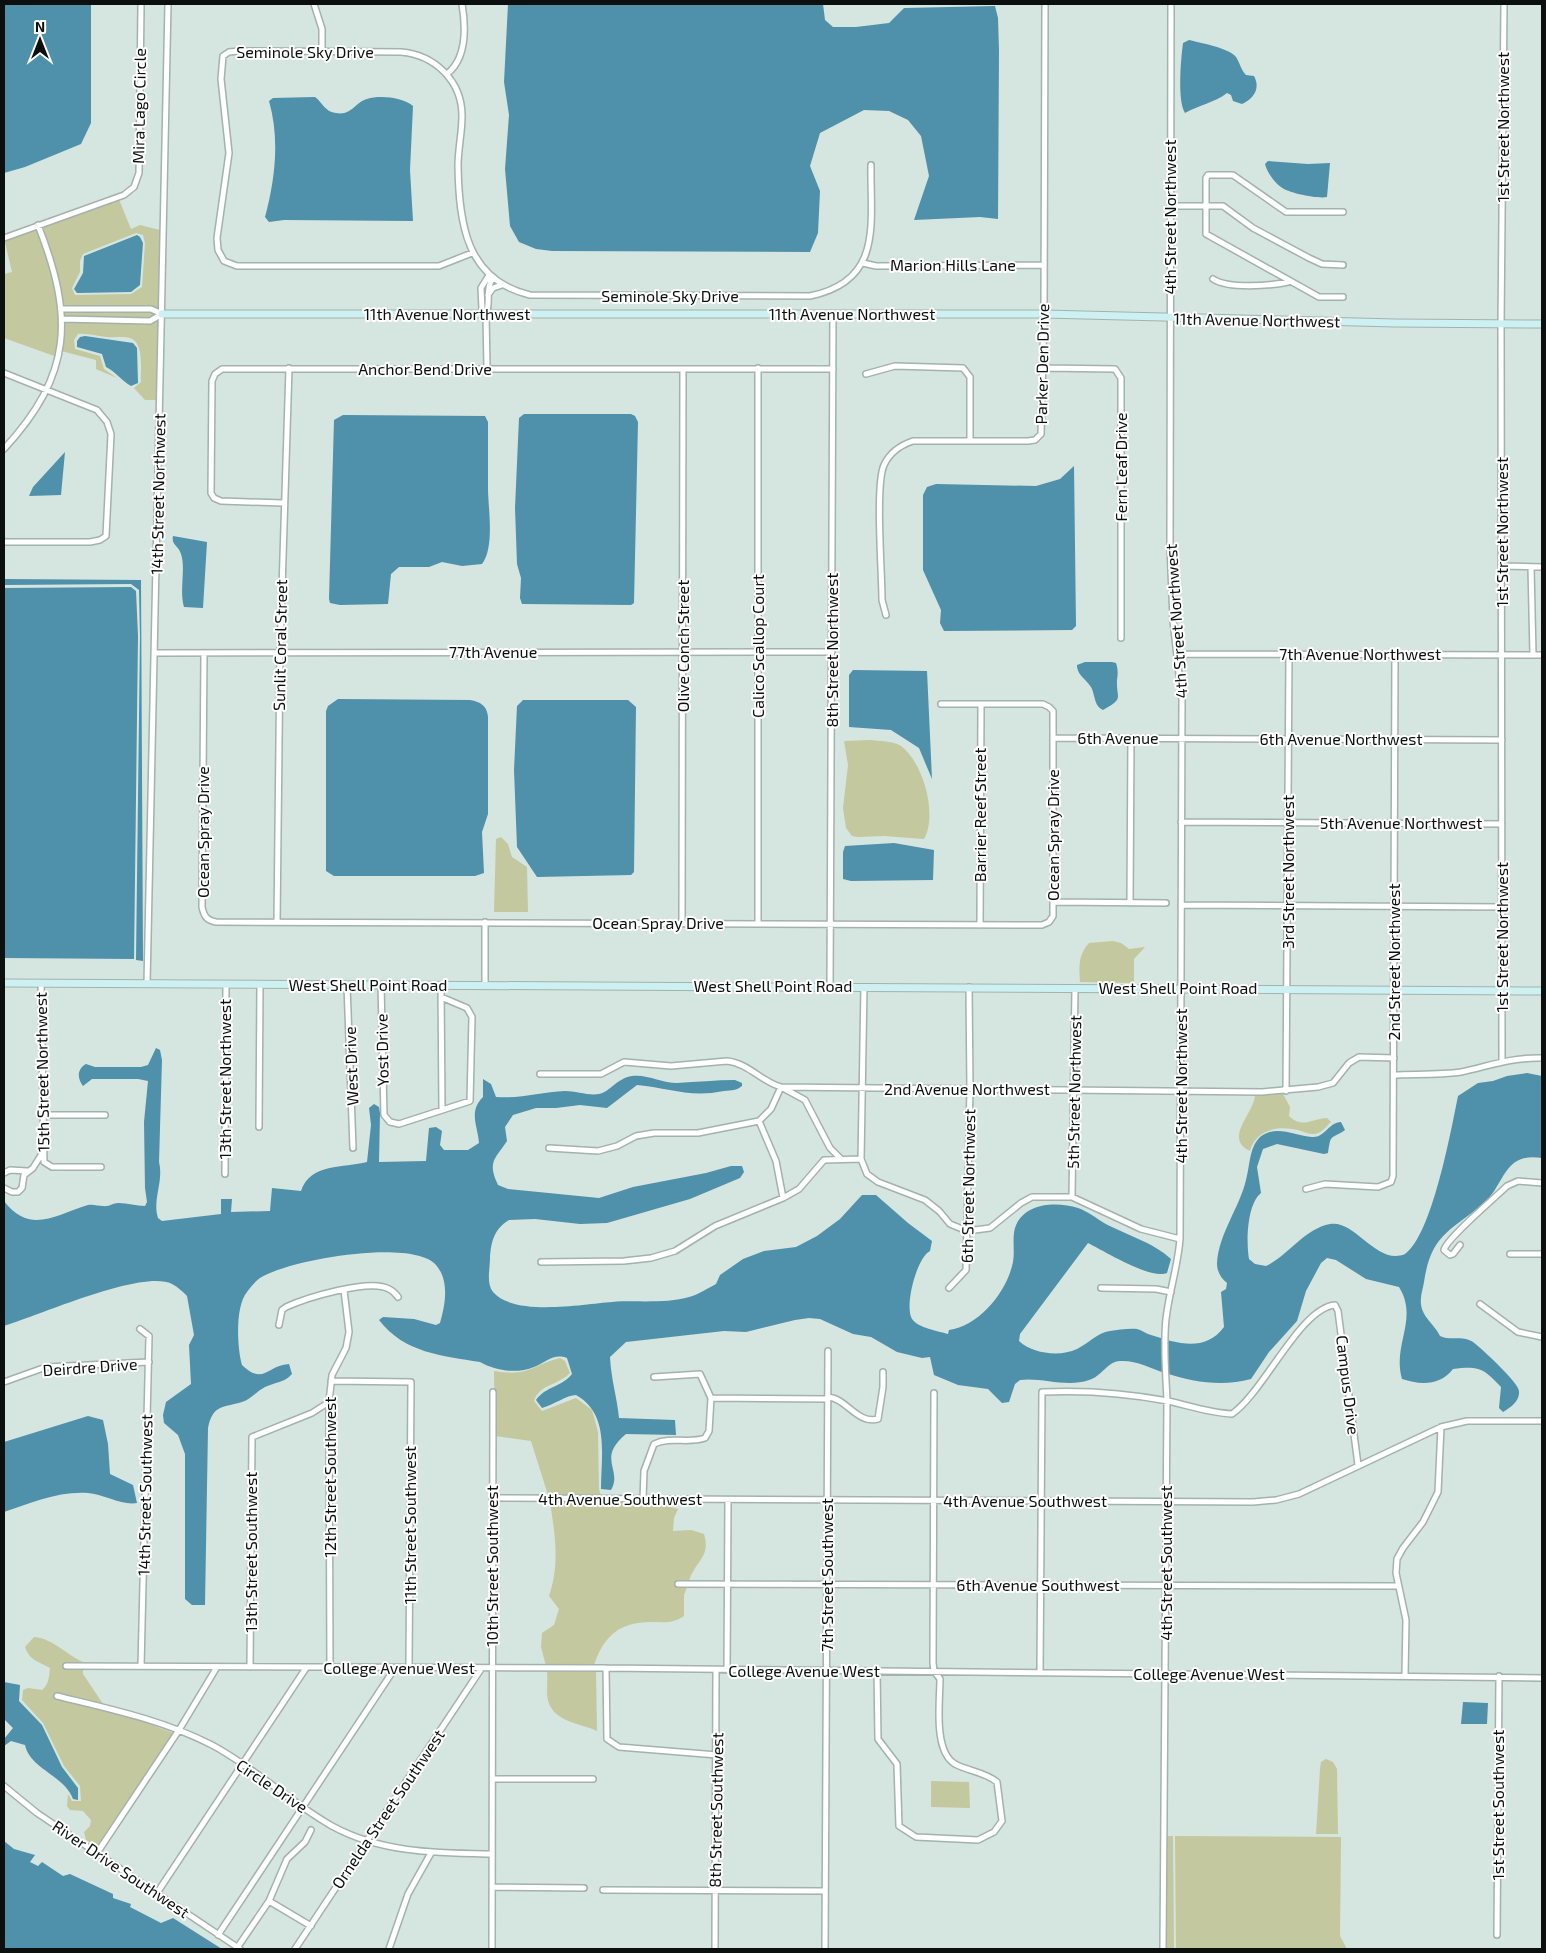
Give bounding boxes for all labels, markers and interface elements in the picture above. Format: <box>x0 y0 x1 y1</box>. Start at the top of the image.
north arrow <box>15 15 65 65</box>
text: N <box>35 18 45 35</box>
street label: Seminole Sky Drive <box>236 42 374 61</box>
street label: Mira Lago Circle <box>128 48 149 164</box>
street label: 1st Street Northwest <box>1493 52 1512 202</box>
street label: 4th Street Northwest <box>1160 140 1179 294</box>
street label: Marion Hills Lane <box>890 255 1016 274</box>
street label: Seminole Sky Drive <box>601 286 739 305</box>
street label: Parker Den Drive <box>1031 303 1052 425</box>
street label: 11th Avenue Northwest <box>364 304 530 323</box>
street label: 11th Avenue Northwest <box>769 304 935 323</box>
street label: 11th Avenue Northwest <box>1174 309 1340 330</box>
street label: Anchor Bend Drive <box>358 359 492 378</box>
street label: Fern Leaf Drive <box>1111 412 1130 522</box>
street label: 14th Street Northwest <box>147 413 168 575</box>
street label: 1st Street Northwest <box>1492 457 1511 607</box>
street label: 4th Street Northwest <box>1161 543 1190 699</box>
street label: 8th Street Northwest <box>822 573 841 727</box>
street label: Calico Scallop Court <box>748 574 767 718</box>
street label: Sunlit Coral Street <box>269 579 290 711</box>
street label: Olive Conch Street <box>673 580 692 712</box>
street label: 77th Avenue <box>449 642 537 661</box>
street label: 7th Avenue Northwest <box>1279 644 1441 663</box>
street label: 6th Avenue <box>1077 728 1159 747</box>
street label: 6th Avenue Northwest <box>1259 729 1423 748</box>
street label: Barrier Reef Street <box>970 748 989 882</box>
street label: Ocean Spray Drive <box>193 766 212 898</box>
street label: Ocean Spray Drive <box>1043 769 1062 901</box>
street label: 3rd Street Northwest <box>1278 795 1297 949</box>
street label: 5th Avenue Northwest <box>1320 813 1482 832</box>
street label: 1st Street Northwest <box>1492 862 1511 1012</box>
street label: 2nd Street Northwest <box>1384 883 1403 1041</box>
street label: Ocean Spray Drive <box>592 913 724 932</box>
street label: West Shell Point Road <box>288 975 448 994</box>
street label: West Shell Point Road <box>693 976 853 995</box>
street label: West Shell Point Road <box>1098 978 1258 997</box>
street label: 15th Street Northwest <box>31 992 52 1152</box>
street label: 13th Street Northwest <box>215 999 234 1159</box>
street label: 4th Street Northwest <box>1171 1009 1190 1163</box>
street label: Yost Drive <box>371 1013 392 1087</box>
street label: 5th Street Northwest <box>1063 1015 1084 1169</box>
street label: West Drive <box>340 1026 361 1106</box>
street label: 2nd Avenue Northwest <box>884 1079 1050 1098</box>
street label: 6th Street Northwest <box>957 1109 978 1263</box>
street label: Campus Drive <box>1333 1334 1364 1436</box>
street label: Deirdre Drive <box>42 1354 138 1379</box>
street label: 12th Street Southwest <box>320 1397 339 1557</box>
street label: 14th Street Southwest <box>134 1414 155 1576</box>
street label: 11th Street Southwest <box>400 1446 419 1604</box>
street label: 13th Street Southwest <box>241 1472 260 1632</box>
street label: 10th Street Southwest <box>482 1485 501 1647</box>
street label: 4th Street Southwest <box>1156 1485 1175 1641</box>
street label: 4th Avenue Southwest <box>538 1489 702 1508</box>
street label: 4th Avenue Southwest <box>943 1491 1107 1510</box>
street label: 7th Street Southwest <box>817 1498 836 1652</box>
street label: 6th Avenue Southwest <box>956 1575 1120 1594</box>
street label: College Avenue West <box>323 1658 475 1677</box>
street label: College Avenue West <box>728 1661 880 1680</box>
street label: College Avenue West <box>1133 1664 1285 1683</box>
street label: Ornelda Street Southwest <box>327 1726 448 1892</box>
street label: 1st Street Southwest <box>1488 1730 1507 1880</box>
street label: 8th Street Southwest <box>705 1732 726 1888</box>
street label: Circle Drive <box>233 1755 312 1816</box>
street label: River Drive Southwest <box>49 1816 193 1921</box>

